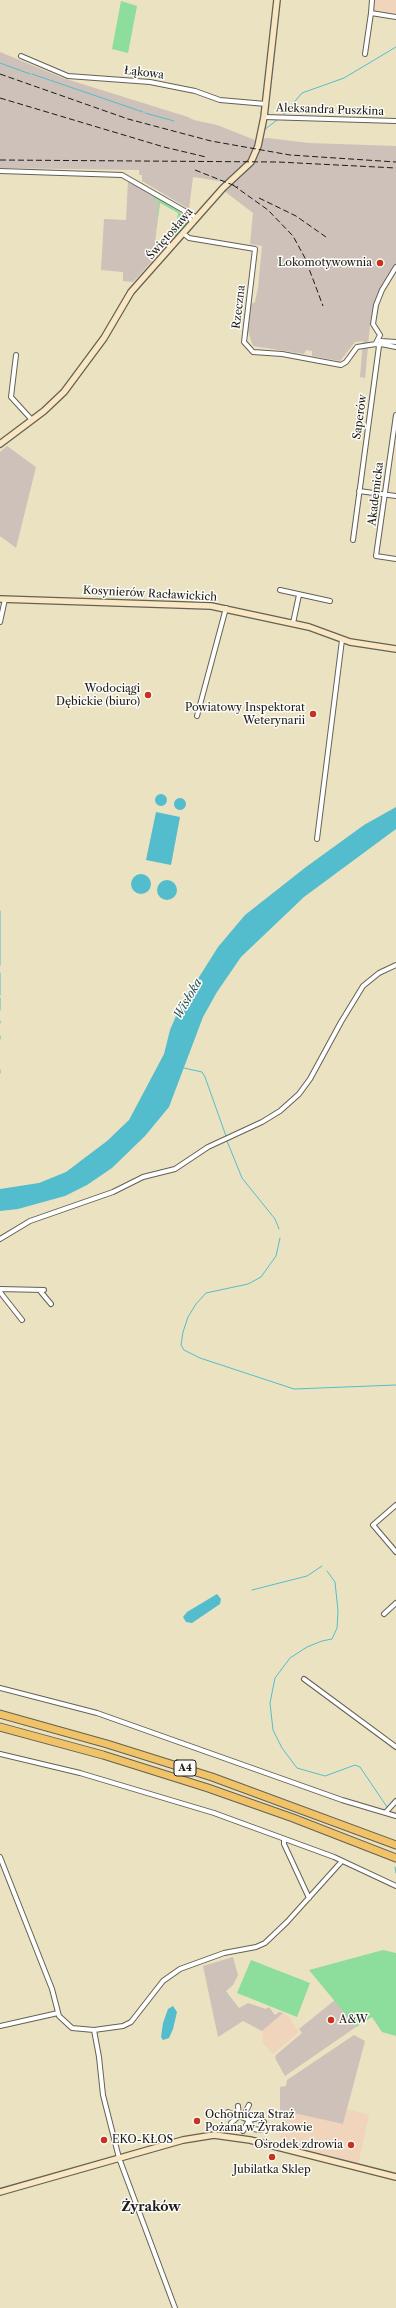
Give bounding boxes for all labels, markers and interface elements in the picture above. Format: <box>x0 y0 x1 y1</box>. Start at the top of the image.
street label: Łąkowa <box>123 64 165 82</box>
street label: Aleksandra Puszkina <box>276 102 384 118</box>
street label: Świętosława <box>144 206 196 262</box>
place label: Lokomotywownia <box>278 256 372 270</box>
marker: Lokomotywownia <box>375 258 385 268</box>
street label: Rzeczna <box>230 284 248 330</box>
street label: Saperów <box>350 394 370 440</box>
street label: Akademicka <box>366 461 386 527</box>
street label: Kosynierów Racławickich <box>83 584 217 604</box>
place label: Wodociągi Dębickie (biuro) <box>56 682 140 708</box>
marker: Wodociągi Dębickie (biuro) <box>143 690 153 700</box>
place label: Powiatowy Inspektorat Weterynarii <box>185 701 305 727</box>
marker: Powiatowy Inspektorat Weterynarii <box>308 709 318 719</box>
water label: Wisłoka <box>171 976 205 1022</box>
road number: A4 <box>174 1760 196 1776</box>
place label: A&W <box>339 2013 368 2027</box>
marker: A&W <box>326 2015 336 2025</box>
place label: Ochotnicza Straż Pożana w Żyrakowie <box>205 2108 312 2134</box>
marker: Ochotnicza Straż Pożana w Żyrakowie <box>192 2116 202 2126</box>
place label: EKO-KŁOS <box>112 2133 173 2147</box>
marker: EKO-KŁOS <box>99 2135 109 2145</box>
place label: Ośrodek zdrowia <box>254 2138 343 2152</box>
marker: Ośrodek zdrowia <box>346 2140 356 2150</box>
marker: Jubilatka Sklep <box>267 2152 277 2162</box>
place label: Jubilatka Sklep <box>233 2163 311 2177</box>
district label: Żyraków <box>121 2199 181 2215</box>

